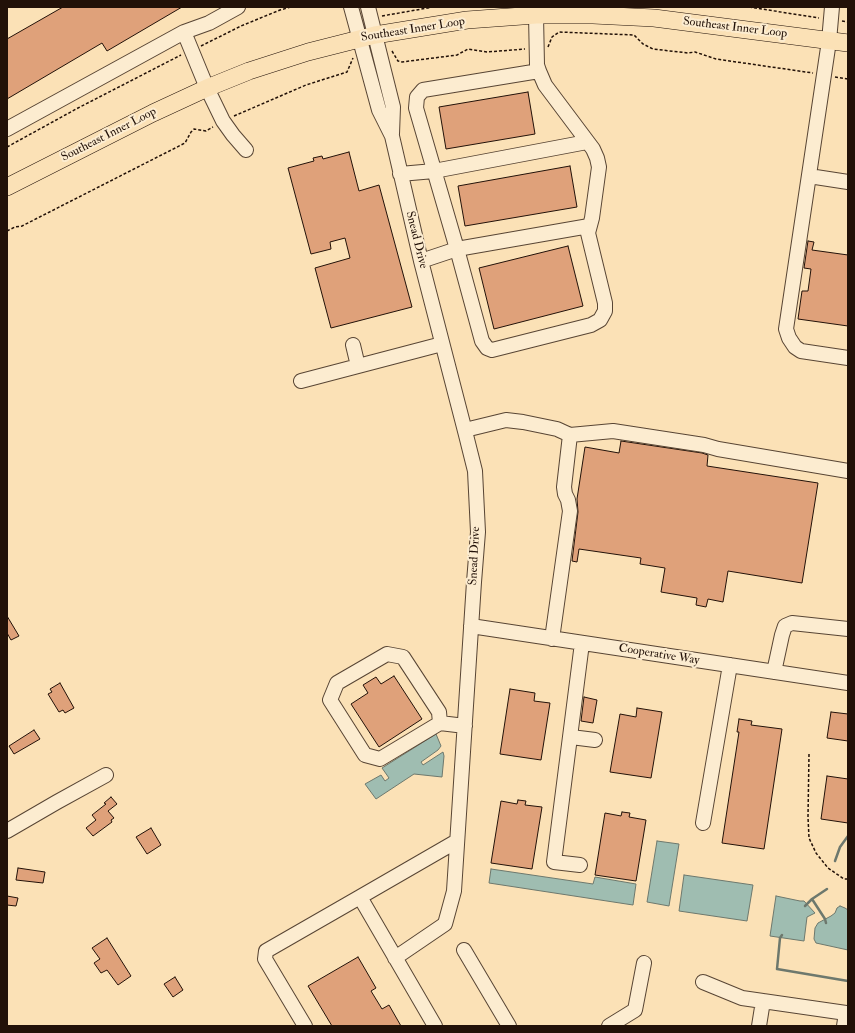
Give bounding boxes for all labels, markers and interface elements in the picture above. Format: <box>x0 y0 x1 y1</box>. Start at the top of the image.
street label: Southeast Inner Loop <box>682 14 788 42</box>
street label: Southeast Inner Loop <box>360 15 466 45</box>
street label: Southeast Inner Loop <box>59 105 159 165</box>
street label: Snead Drive <box>402 210 430 270</box>
street label: Snead Drive <box>466 526 484 586</box>
street label: Cooperative Way <box>618 641 700 669</box>

